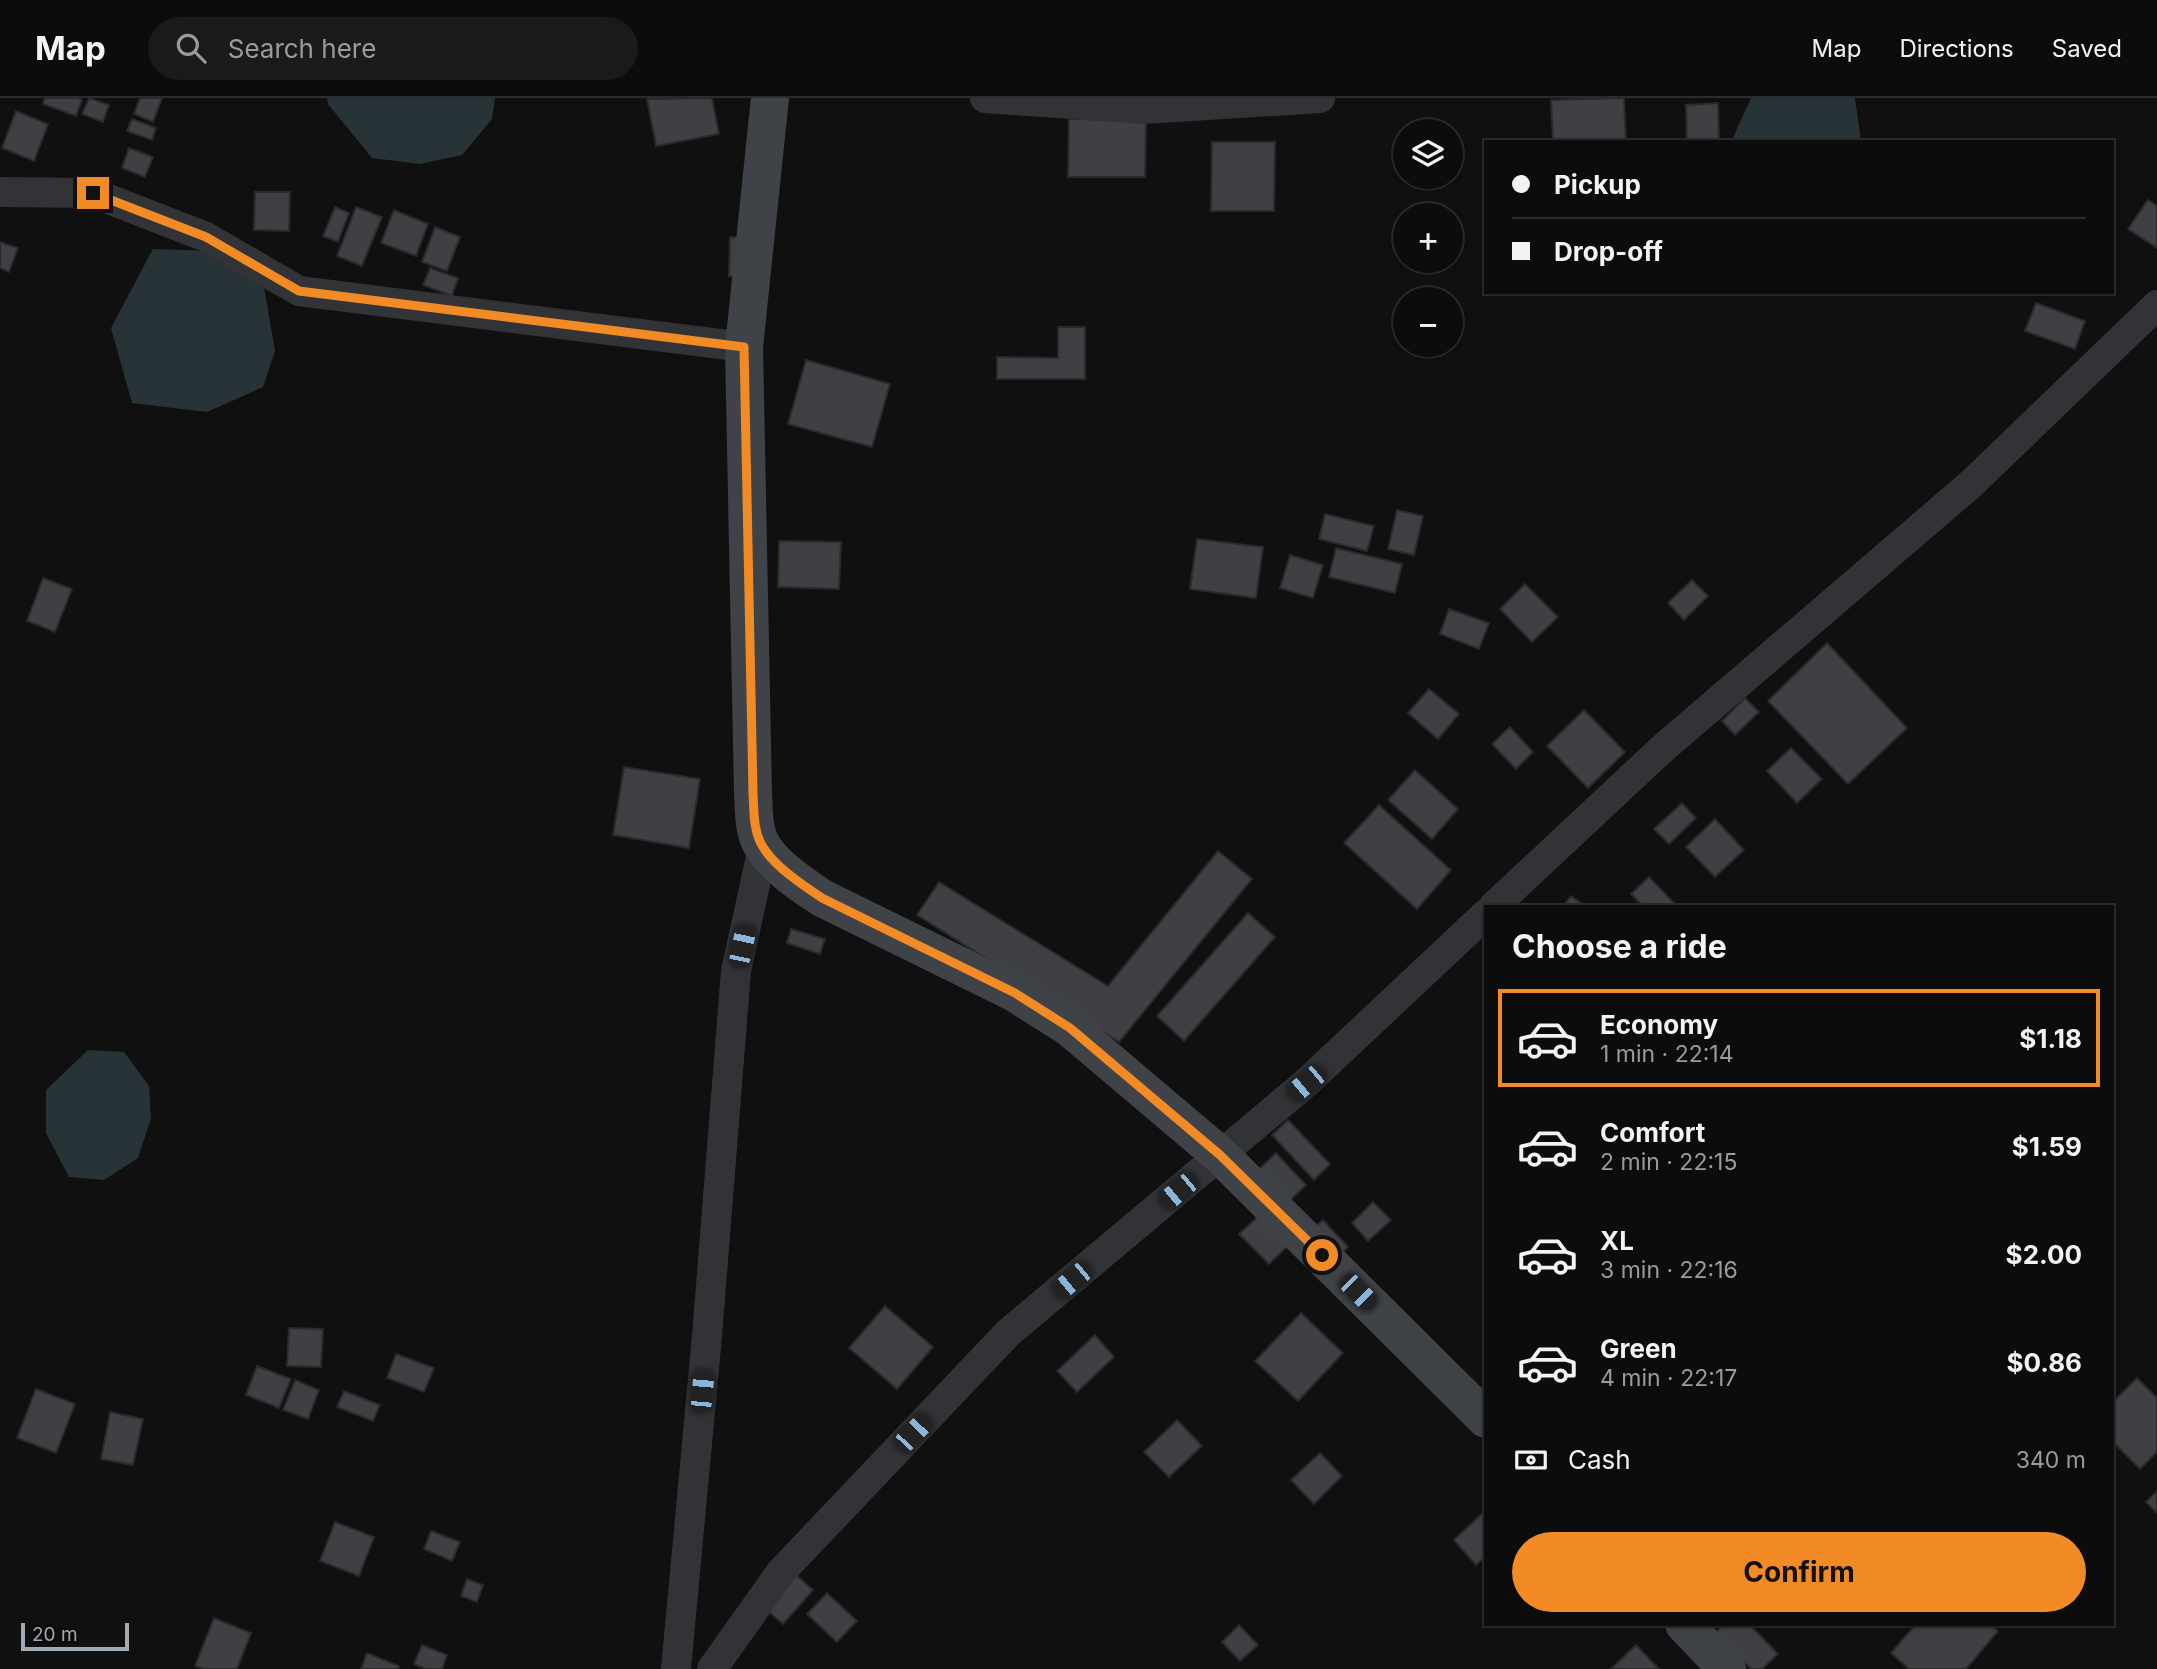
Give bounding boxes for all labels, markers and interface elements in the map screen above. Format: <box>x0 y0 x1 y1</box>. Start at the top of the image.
search box <box>148 17 638 80</box>
text: Map <box>35 28 106 68</box>
icon: search <box>172 29 210 67</box>
text: Search here <box>228 33 376 64</box>
text: Map <box>1812 34 1861 63</box>
text: Directions <box>1899 34 2014 63</box>
text: Saved <box>2052 34 2122 63</box>
map controls <box>1393 119 1463 357</box>
button: layers <box>1393 119 1463 189</box>
text: Pickup <box>1554 169 1641 200</box>
route end <box>77 177 109 209</box>
button: + <box>1393 203 1463 273</box>
text: Drop-off <box>1554 236 1663 267</box>
button: − <box>1393 287 1463 357</box>
car <box>728 923 757 969</box>
text: Choose a ride <box>1512 927 1727 966</box>
icon: car <box>1516 1007 1579 1070</box>
text: Economy <box>1600 1009 1718 1040</box>
text: $1.18 <box>2019 1023 2082 1054</box>
text: 1 min · 22:14 <box>1600 1040 1734 1068</box>
car <box>1284 1061 1329 1105</box>
icon: car <box>1516 1115 1579 1178</box>
text: Comfort <box>1600 1117 1705 1148</box>
text: $1.59 <box>2012 1131 2082 1162</box>
text: 2 min · 22:15 <box>1600 1148 1737 1176</box>
car <box>1156 1169 1201 1213</box>
icon: car <box>1516 1223 1579 1286</box>
text: XL <box>1600 1225 1634 1256</box>
route start <box>1306 1239 1338 1271</box>
text: $2.00 <box>2006 1239 2082 1270</box>
text: 3 min · 22:16 <box>1600 1256 1738 1284</box>
car <box>1050 1258 1095 1302</box>
car <box>1336 1270 1381 1314</box>
icon: car <box>1516 1331 1579 1394</box>
text: Green <box>1600 1333 1677 1364</box>
text: $0.86 <box>2006 1347 2082 1378</box>
text: 4 min · 22:17 <box>1600 1364 1737 1392</box>
car <box>690 1369 715 1413</box>
car <box>891 1411 936 1455</box>
icon: cash <box>1512 1441 1550 1479</box>
text: Cash <box>1568 1444 1631 1475</box>
text: 340 m <box>2016 1446 2086 1474</box>
button: Confirm <box>1512 1532 2086 1612</box>
scale bar <box>21 1620 130 1652</box>
text: 20 m <box>32 1623 78 1646</box>

